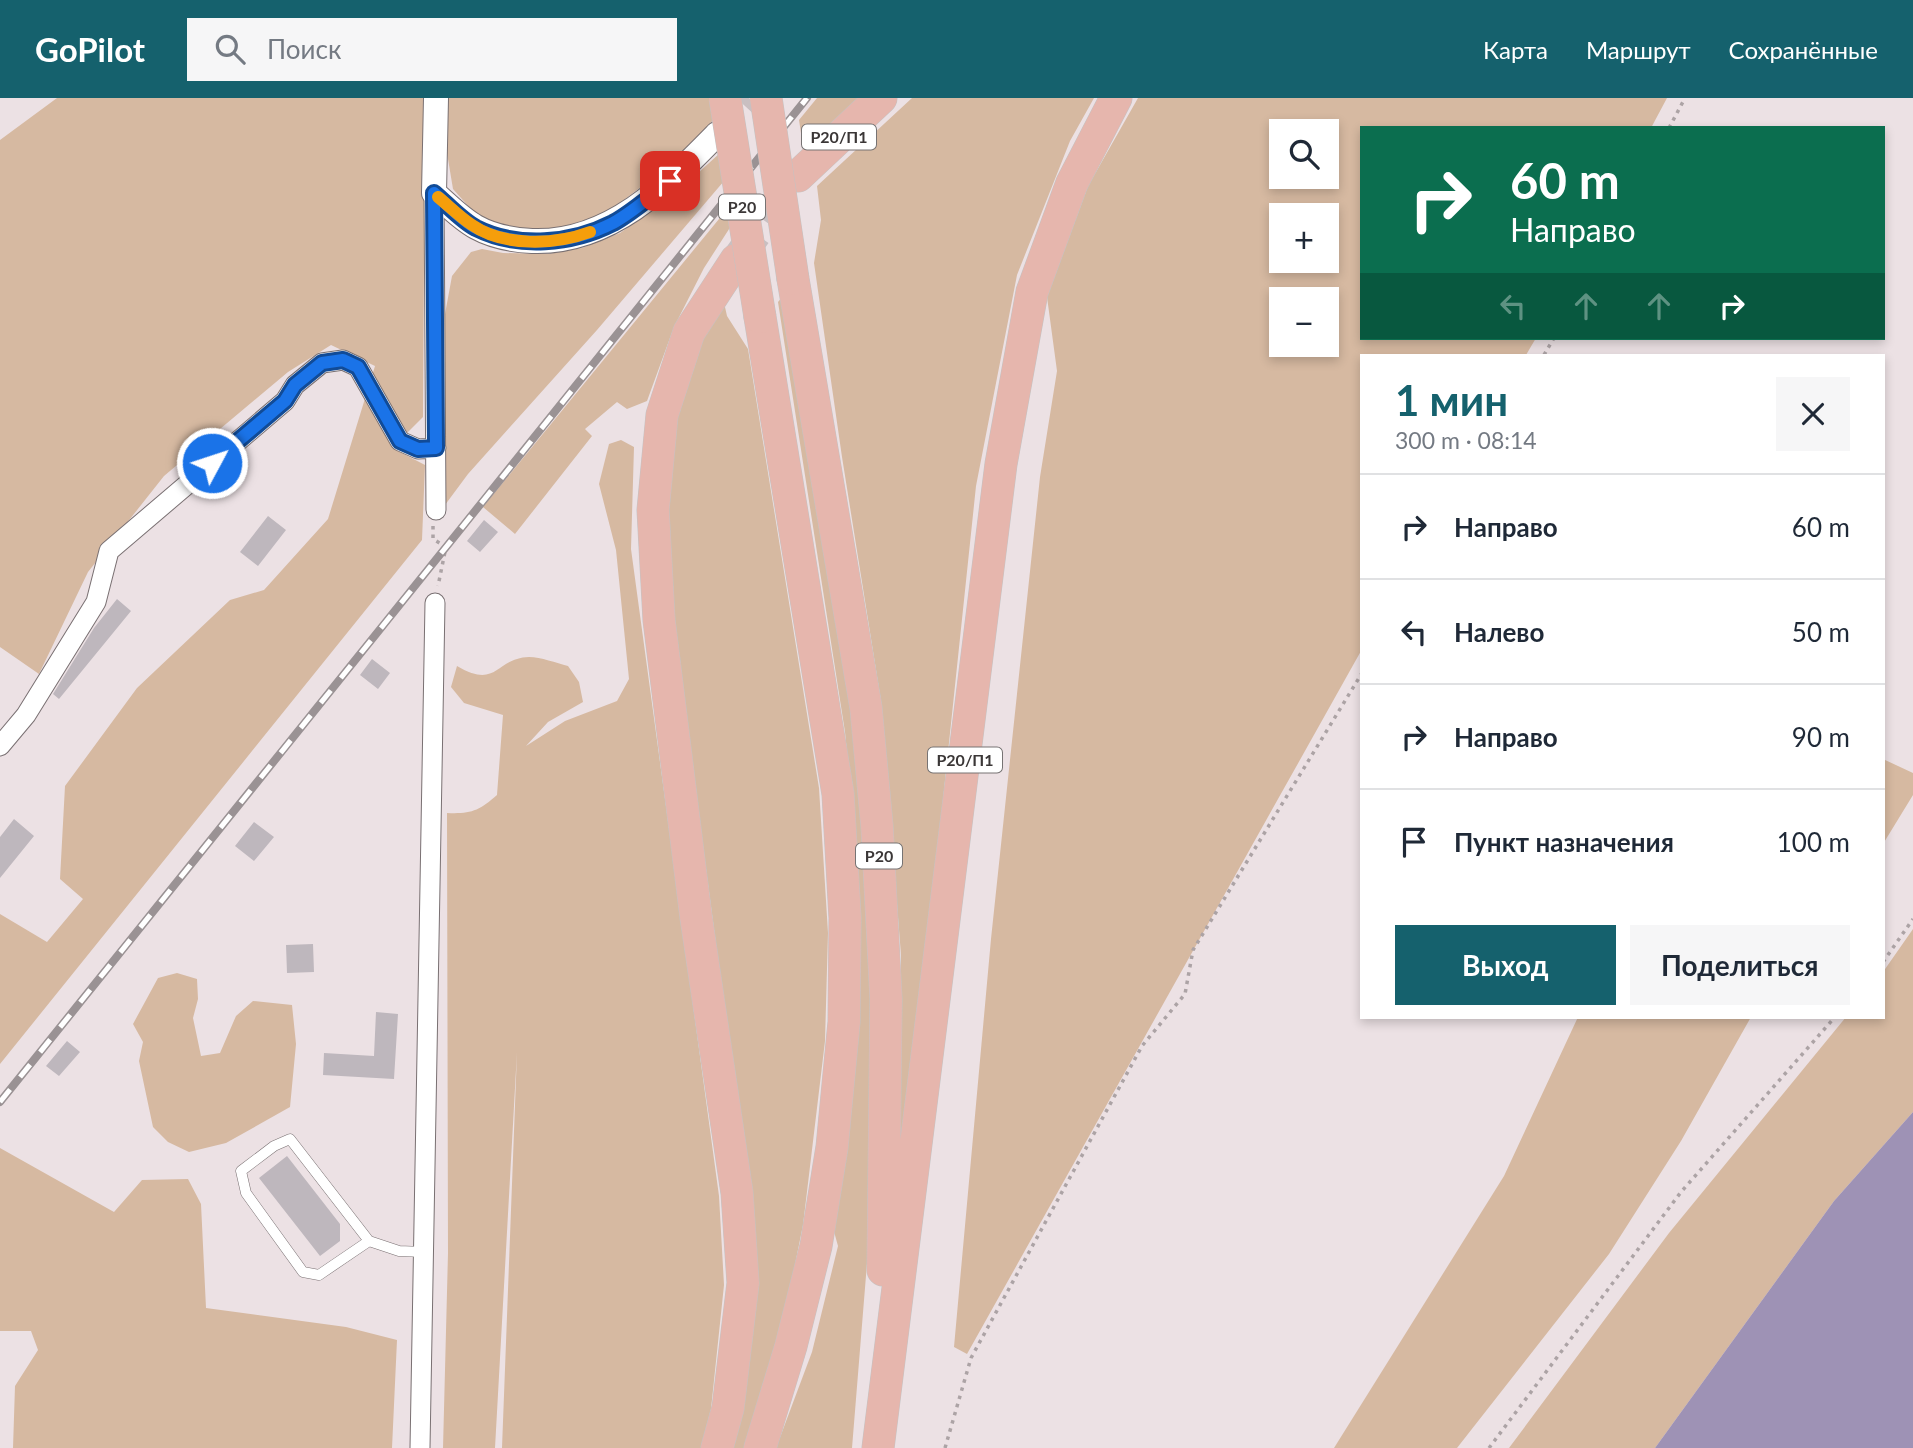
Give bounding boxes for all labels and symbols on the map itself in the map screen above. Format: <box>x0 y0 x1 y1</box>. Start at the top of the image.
road number: Р20/П1 <box>802 124 876 150</box>
pin <box>640 151 700 211</box>
road number: Р20 <box>719 194 765 220</box>
position arrow <box>175 426 249 500</box>
road number: Р20/П1 <box>928 748 1002 772</box>
road number: Р20 <box>856 844 902 869</box>

